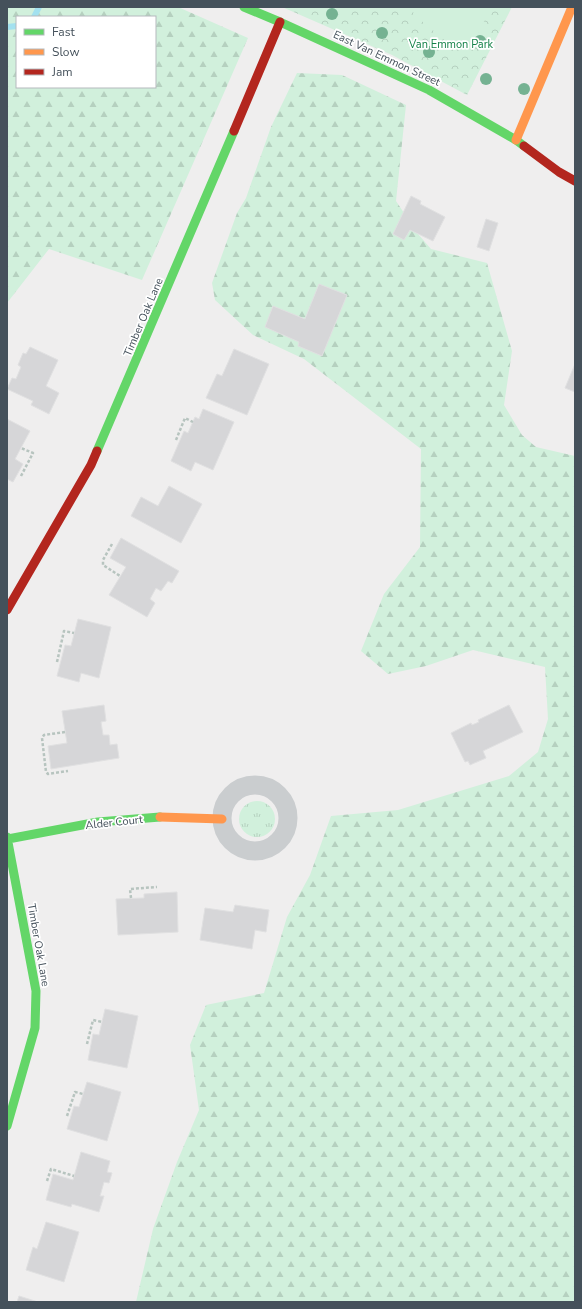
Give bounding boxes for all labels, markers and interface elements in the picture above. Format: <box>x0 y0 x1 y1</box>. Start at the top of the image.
legend <box>16 16 156 88</box>
text: Fast <box>52 24 75 40</box>
street label: East Van Emmon Street <box>331 27 443 90</box>
park label: Van Emmon Park <box>408 37 494 52</box>
text: Slow <box>52 44 80 60</box>
text: Jam <box>51 64 73 80</box>
street label: Timber Oak Lane <box>120 275 167 359</box>
street label: Alder Court <box>85 812 144 833</box>
street label: Timber Oak Lane <box>24 902 53 988</box>

